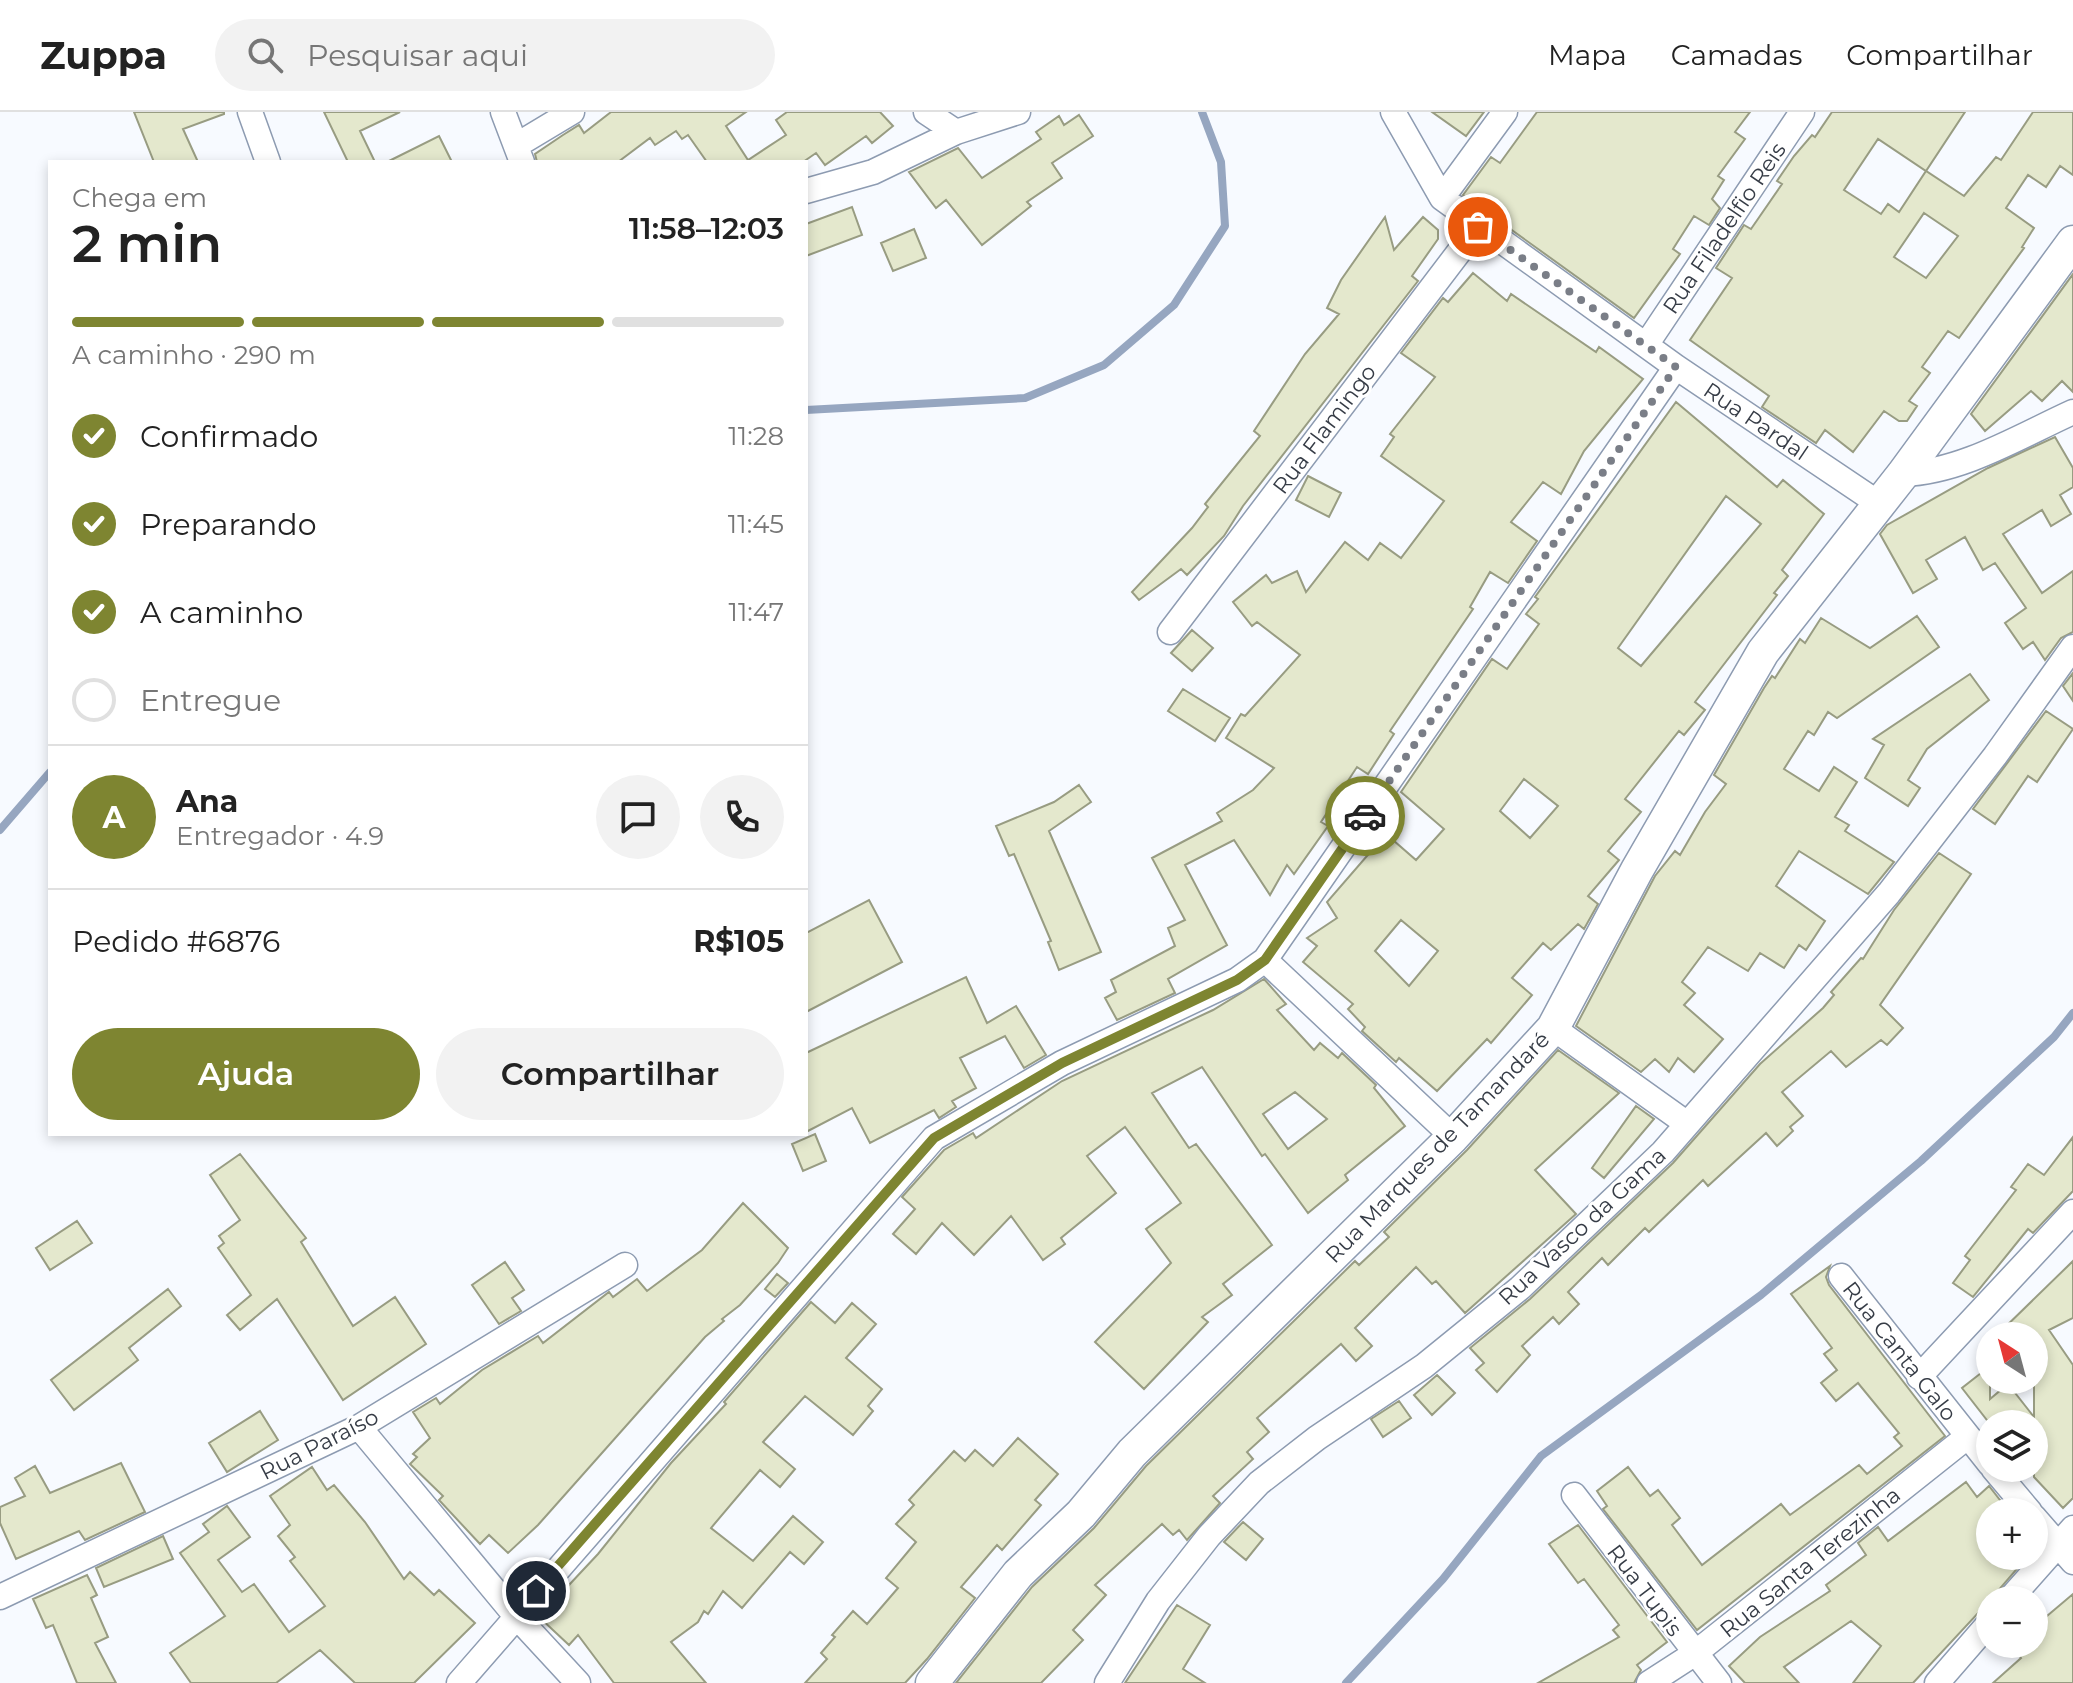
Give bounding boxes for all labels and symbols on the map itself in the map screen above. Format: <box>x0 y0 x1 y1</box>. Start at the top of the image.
street label: Rua Filadelfio Reis <box>1657 137 1792 319</box>
pin <box>1444 193 1512 261</box>
street label: Rua Flamingo <box>1267 359 1382 499</box>
street label: Rua Pardal <box>1698 377 1813 466</box>
courier <box>1325 776 1405 856</box>
street label: Rua Marques de Tamandaré <box>1320 1026 1555 1269</box>
street label: Rua Vasco da Gama <box>1493 1142 1672 1311</box>
street label: Rua Canta Galo <box>1837 1276 1962 1426</box>
north arrow <box>1976 1322 2048 1394</box>
street label: Rua Paraíso <box>256 1403 383 1486</box>
street label: Rua Santa Terezinha <box>1715 1481 1906 1643</box>
street label: Rua Tupis <box>1601 1539 1688 1642</box>
pin <box>502 1557 570 1625</box>

